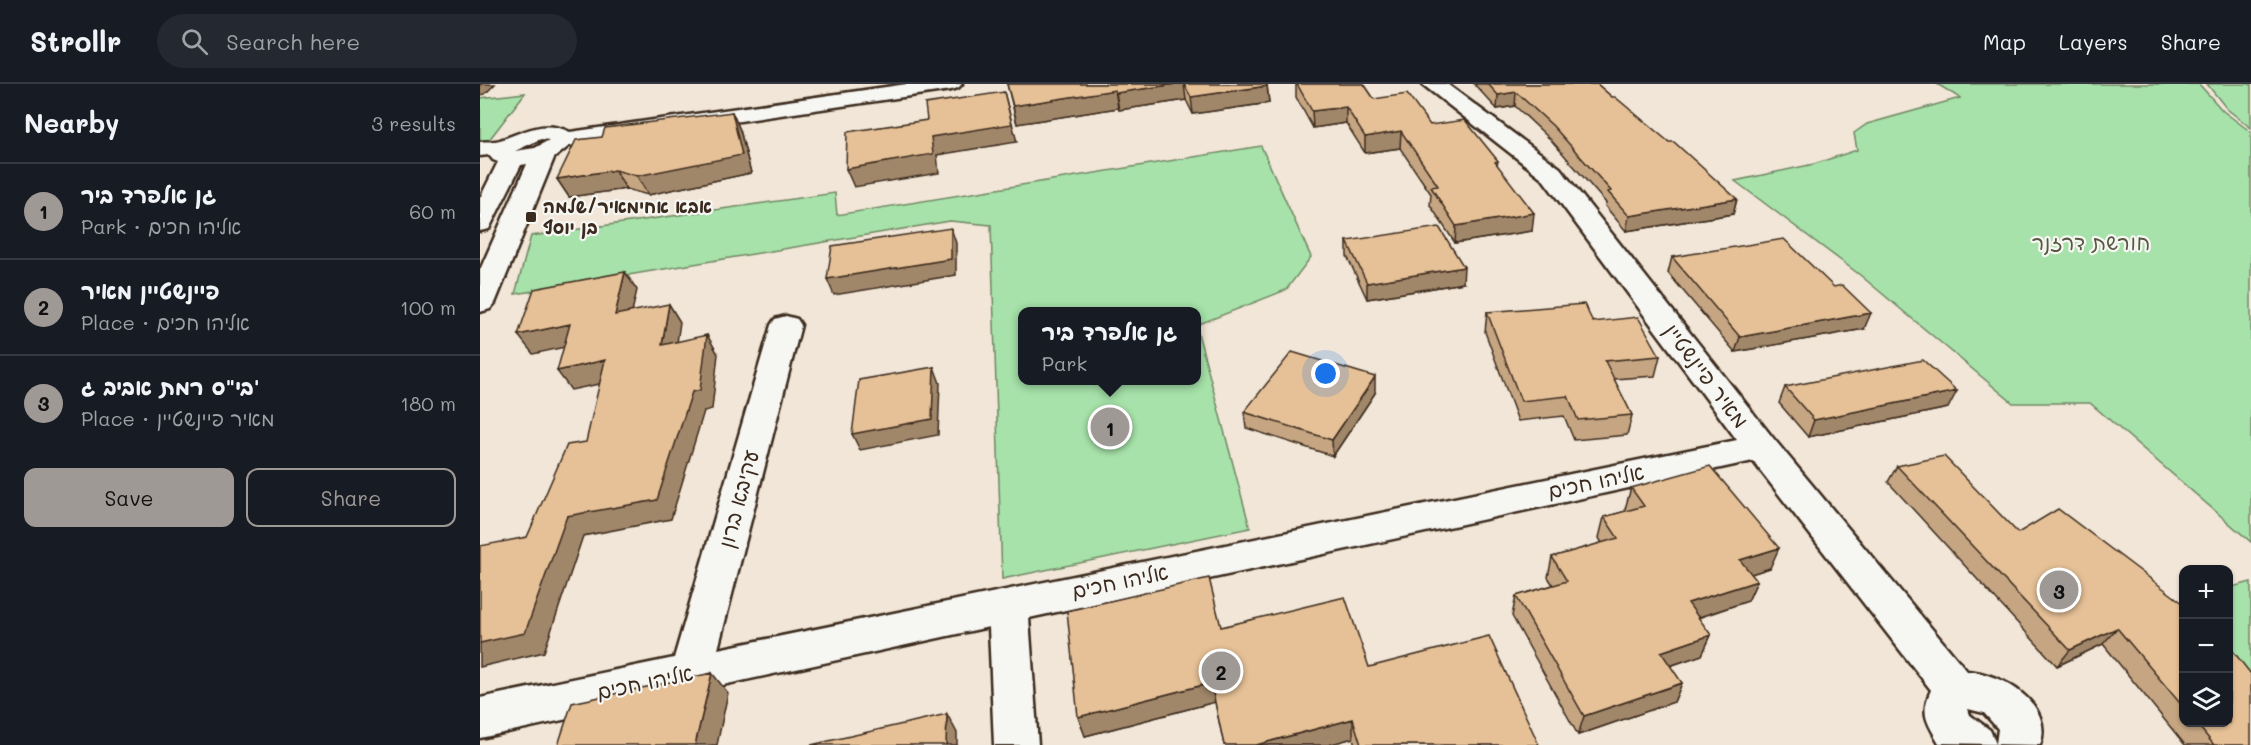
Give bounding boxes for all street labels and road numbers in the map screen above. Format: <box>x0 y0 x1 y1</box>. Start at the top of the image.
street label: מאיר פיינשטיין <box>1658 317 1755 433</box>
street label: עקיבא ברון <box>712 447 765 551</box>
street label: אליהו חכים <box>1545 457 1647 504</box>
street label: אליהו חכים <box>1069 557 1171 604</box>
street label: אליהו חכים <box>594 658 696 705</box>

